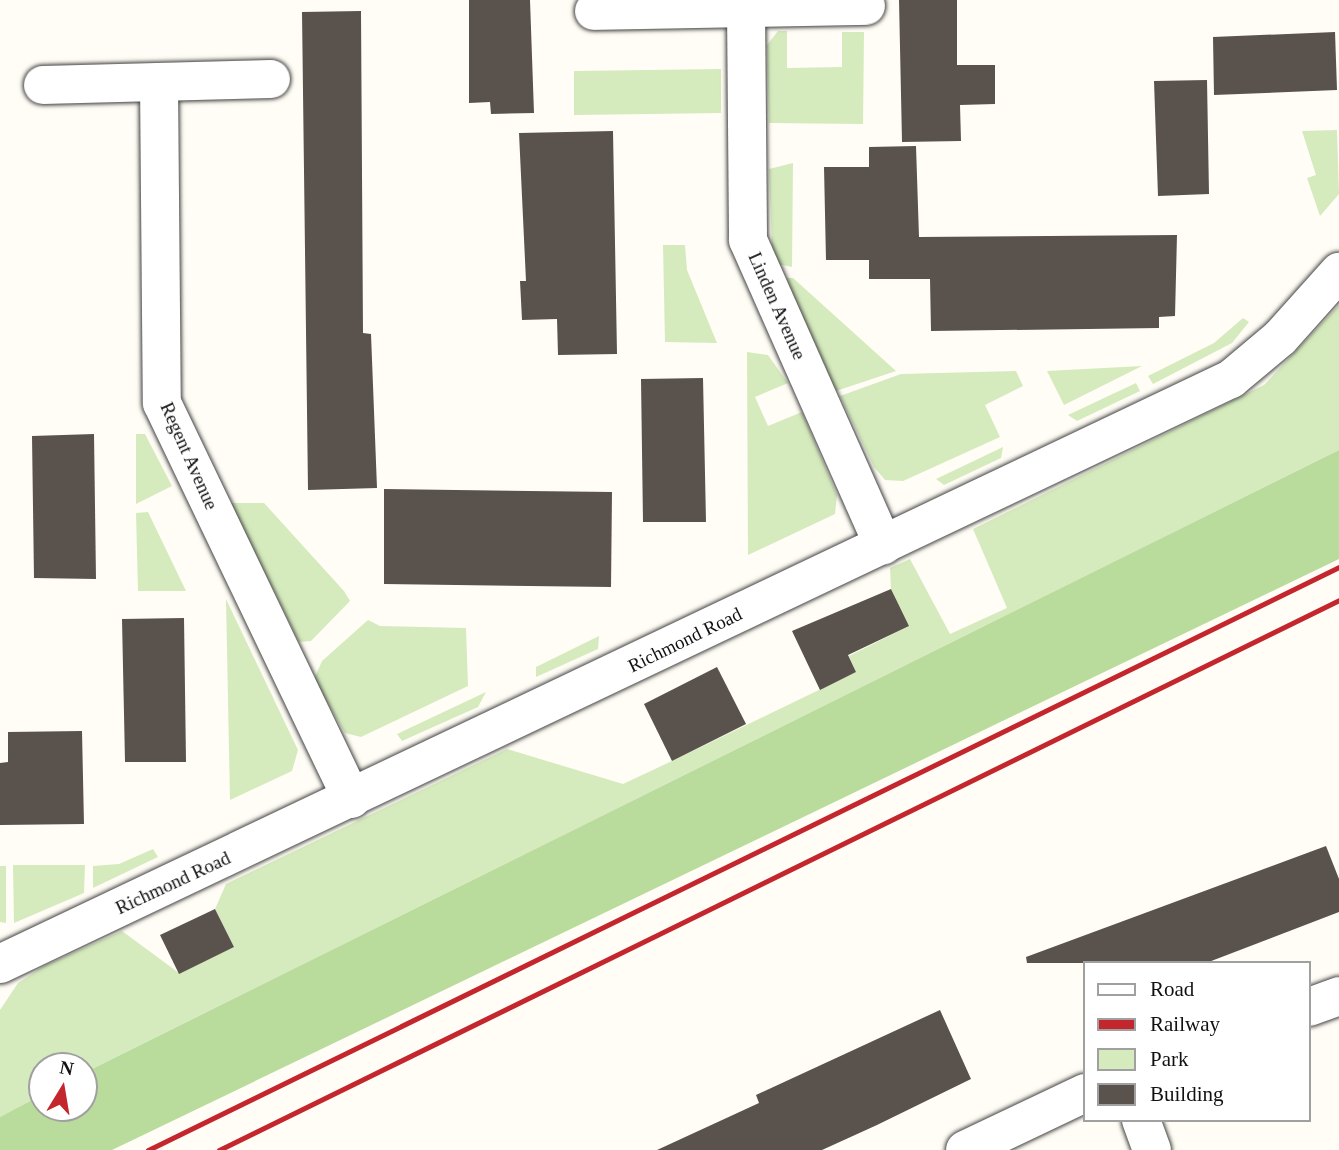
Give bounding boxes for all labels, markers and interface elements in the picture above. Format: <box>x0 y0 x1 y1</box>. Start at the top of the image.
street label: Linden Avenue <box>743 248 811 364</box>
street label: Regent Avenue <box>155 398 223 514</box>
street label: Richmond Road <box>624 603 746 677</box>
street label: Richmond Road <box>112 846 234 920</box>
legend <box>1084 961 1311 1122</box>
text: Road <box>1150 977 1194 1001</box>
text: Railway <box>1150 1012 1220 1036</box>
text: Park <box>1150 1047 1189 1071</box>
north arrow <box>28 1052 98 1122</box>
text: N <box>58 1056 75 1079</box>
text: Building <box>1150 1082 1224 1106</box>

